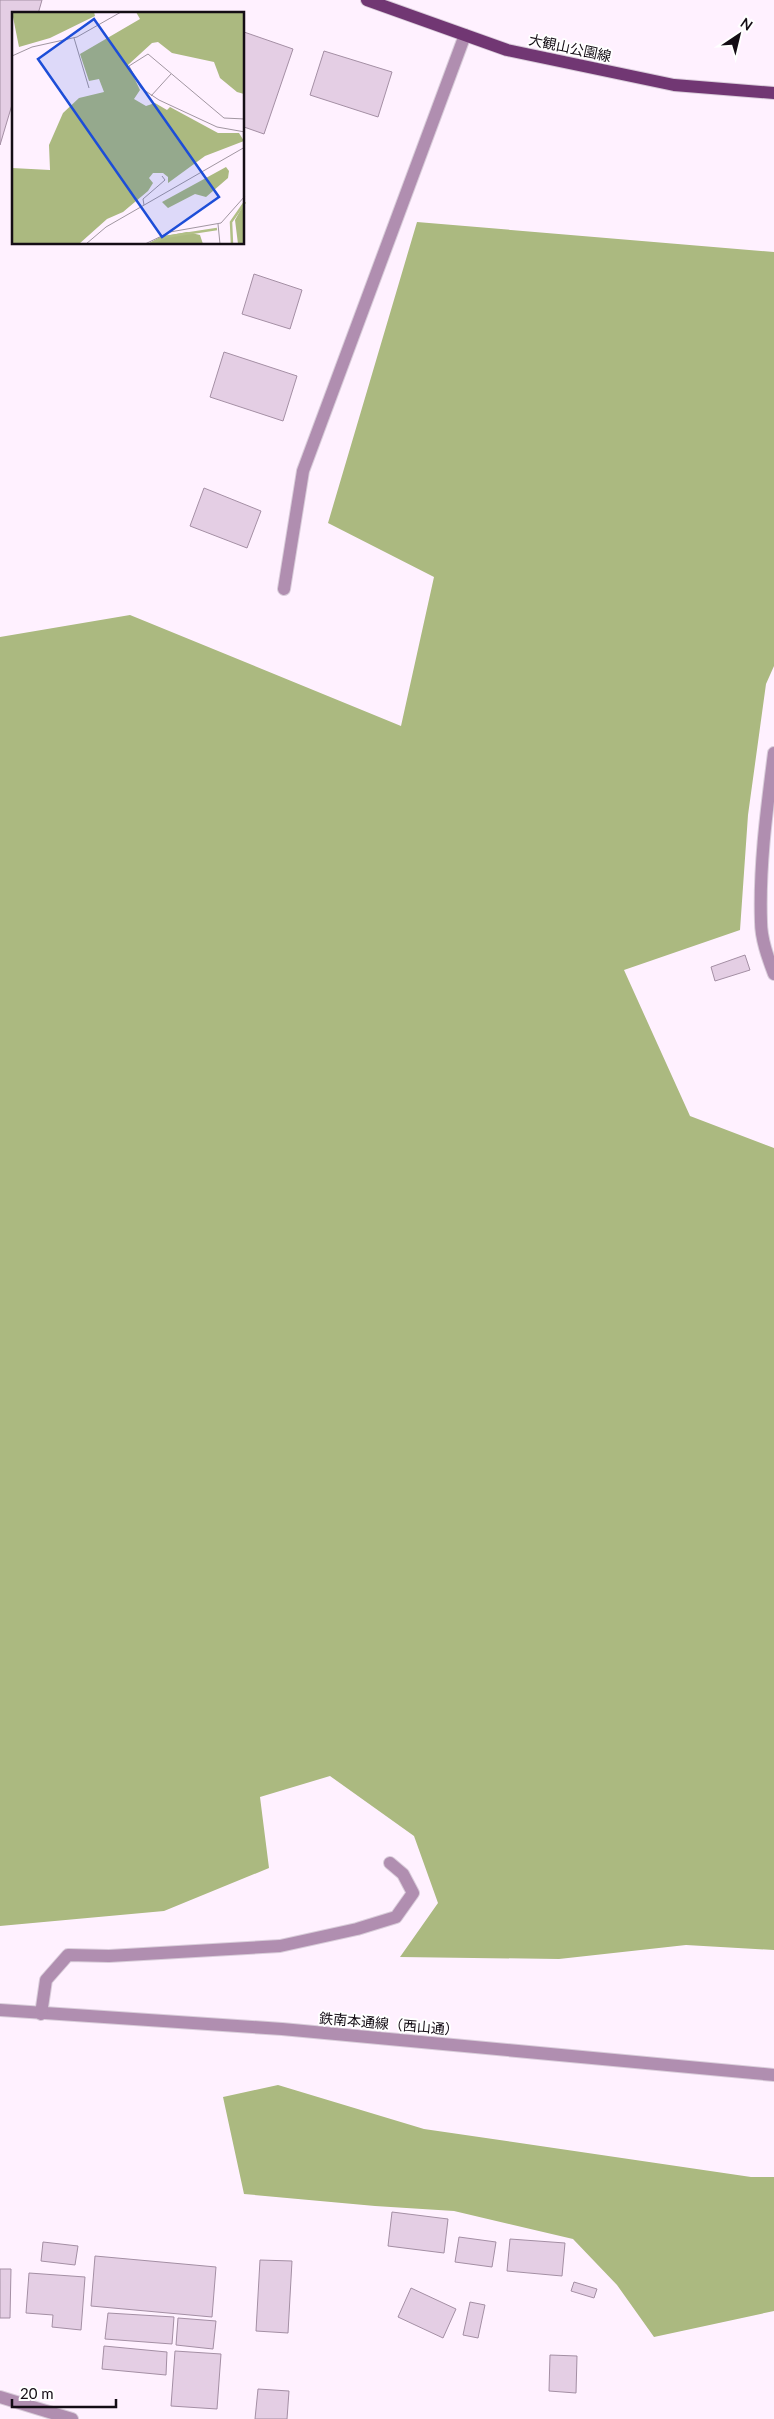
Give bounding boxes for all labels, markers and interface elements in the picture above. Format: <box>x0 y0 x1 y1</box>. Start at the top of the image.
north arrow <box>714 10 764 60</box>
inset map <box>12 12 245 245</box>
text: N <box>737 14 756 34</box>
street label: 大観山公園線 <box>527 30 613 65</box>
street label: 鉄南本通線（西山通） <box>319 2009 460 2038</box>
scale bar <box>12 2376 116 2408</box>
text: 20 m <box>20 2384 54 2402</box>

